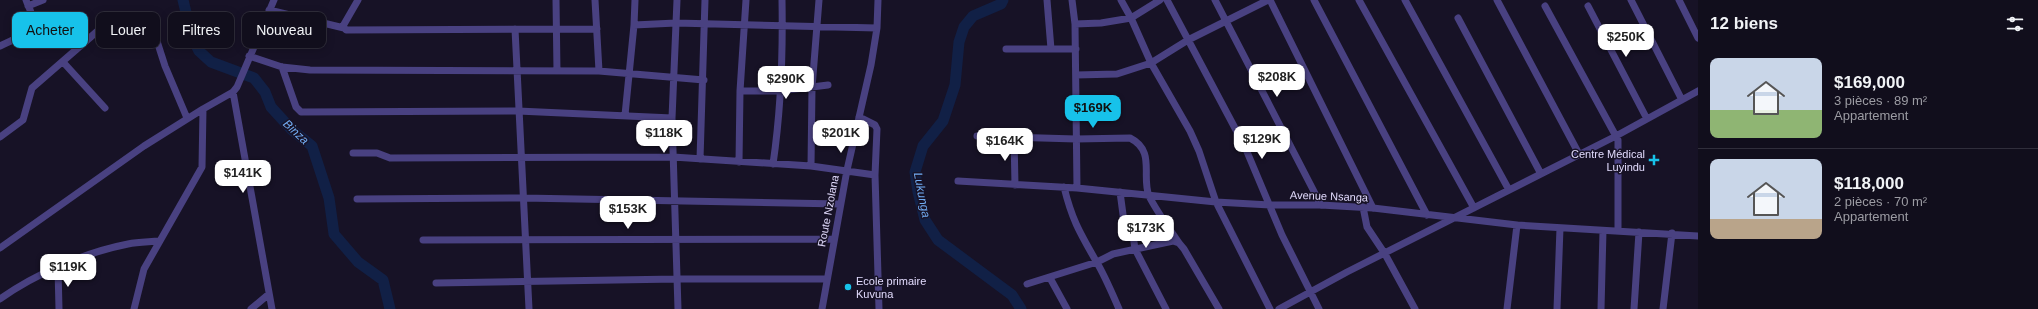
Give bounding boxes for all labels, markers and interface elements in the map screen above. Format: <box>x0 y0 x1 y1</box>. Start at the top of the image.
chip: Acheter <box>12 12 88 48</box>
chip: Louer <box>96 12 160 48</box>
chip: Filtres <box>168 12 234 48</box>
chip: Nouveau <box>242 12 326 48</box>
icon: filters <box>2004 13 2026 35</box>
text: 12 biens <box>1710 14 1778 33</box>
pin: $250K <box>1598 24 1654 58</box>
text: $250K <box>1607 29 1645 44</box>
pin: $208K <box>1249 64 1305 98</box>
pin: $290K <box>758 66 814 100</box>
text: $208K <box>1258 69 1296 84</box>
text: $290K <box>767 71 805 86</box>
text: $169,000 <box>1834 73 1905 92</box>
icon: home <box>1742 74 1790 122</box>
text: 3 pièces · 89 m² <box>1834 93 1927 108</box>
pin: $169K <box>1065 95 1121 129</box>
text: $169K <box>1074 100 1112 115</box>
text: Appartement <box>1834 108 1908 123</box>
water label: Binza <box>280 117 312 148</box>
pin: $118K <box>636 120 692 154</box>
pin: $201K <box>813 120 869 154</box>
text: $118K <box>645 125 683 140</box>
text: $201K <box>822 125 860 140</box>
pin: $129K <box>1234 126 1290 160</box>
pin: $164K <box>977 128 1033 162</box>
text: $129K <box>1243 131 1281 146</box>
text: $164K <box>986 133 1024 148</box>
place label: Centre Médical Luyindu <box>1571 148 1645 173</box>
marker: Centre Médical Luyindu <box>1648 154 1660 166</box>
pin: $141K <box>215 160 271 194</box>
text: $141K <box>224 165 262 180</box>
water label: Lukunga <box>911 171 933 219</box>
street label: Route Nzolana <box>815 173 841 248</box>
text: $118,000 <box>1834 174 1904 193</box>
icon: home <box>1742 175 1790 223</box>
street label: Avenue Nsanga <box>1290 189 1369 203</box>
text: 2 pièces · 70 m² <box>1834 194 1927 209</box>
pin: $153K <box>600 196 656 230</box>
text: $153K <box>609 201 647 216</box>
text: Appartement <box>1834 209 1908 224</box>
pin: $173K <box>1118 215 1174 249</box>
text: $173K <box>1127 220 1165 235</box>
pin: $119K <box>40 254 96 288</box>
text: $119K <box>49 259 87 274</box>
place label: Ecole primaire Kuvuna <box>856 275 926 300</box>
marker: Ecole primaire Kuvuna <box>843 282 853 292</box>

